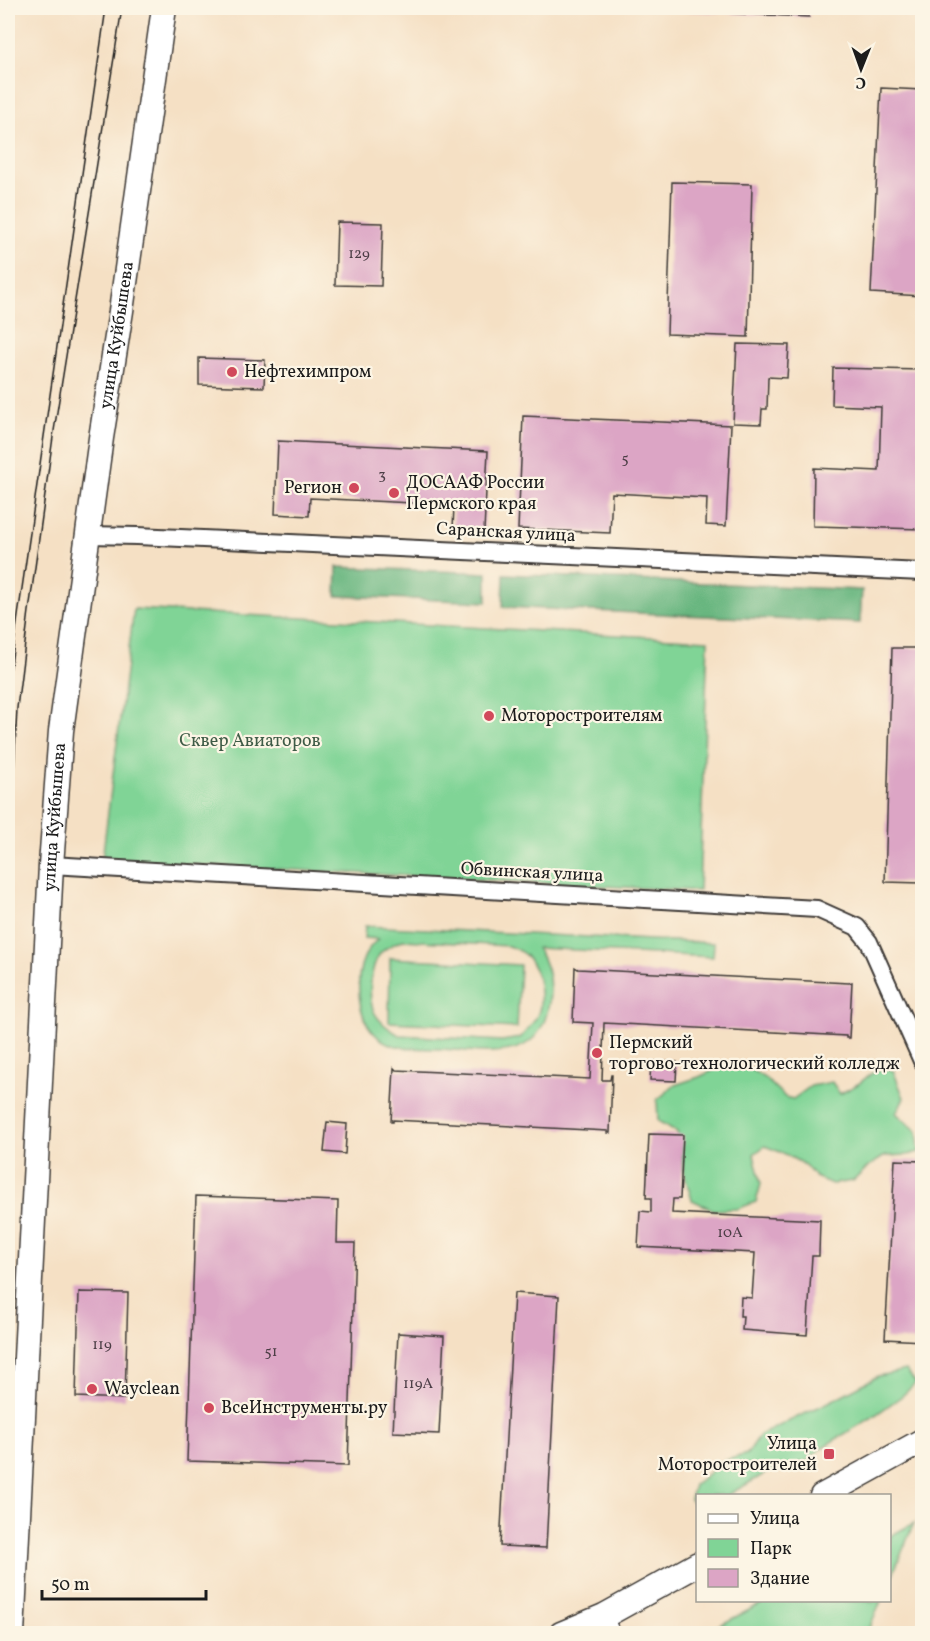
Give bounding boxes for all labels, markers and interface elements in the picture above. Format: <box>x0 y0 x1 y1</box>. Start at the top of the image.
north arrow <box>831 39 891 99</box>
text: С <box>855 71 866 93</box>
house number: 129 <box>348 244 370 265</box>
street label: улица Куйбышева <box>93 260 140 411</box>
place label: Нефтехимпром <box>244 360 371 385</box>
marker: Нефтехимпром <box>225 365 239 379</box>
house number: 5 <box>621 449 629 470</box>
house number: 3 <box>378 465 386 486</box>
place label: ДОСААФ России Пермского края <box>406 471 544 517</box>
place label: Регион <box>284 476 342 501</box>
marker: Регион <box>347 481 361 495</box>
marker: ДОСААФ России Пермского края <box>387 486 401 500</box>
street label: Саранская улица <box>436 517 576 549</box>
place label: Моторостроителям <box>501 704 662 729</box>
marker: Моторостроителям <box>482 709 496 723</box>
park label: Сквер Авиаторов <box>179 729 321 754</box>
street label: улица Куйбышева <box>37 742 73 892</box>
street label: Обвинская улица <box>460 857 604 889</box>
place label: Пермский торгово-технологический колледж <box>609 1031 900 1077</box>
marker: Пермский торгово-технологический колледж <box>590 1046 604 1060</box>
house number: 10А <box>717 1223 743 1244</box>
house number: 119 <box>92 1335 112 1356</box>
house number: 51 <box>264 1342 278 1363</box>
house number: 119А <box>403 1374 433 1395</box>
place label: Wayclean <box>104 1377 180 1402</box>
marker: Wayclean <box>85 1382 99 1396</box>
place label: ВсеИнструменты.ру <box>221 1396 388 1421</box>
marker: ВсеИнструменты.ру <box>202 1401 216 1415</box>
place label: Улица Моторостроителей <box>658 1432 817 1478</box>
marker: Улица Моторостроителей <box>822 1447 836 1461</box>
legend <box>696 1494 891 1602</box>
text: Улица <box>750 1507 800 1532</box>
text: Парк <box>750 1537 792 1562</box>
scale bar <box>42 1563 206 1601</box>
text: Здание <box>750 1567 810 1592</box>
text: 50 m <box>51 1573 90 1598</box>

